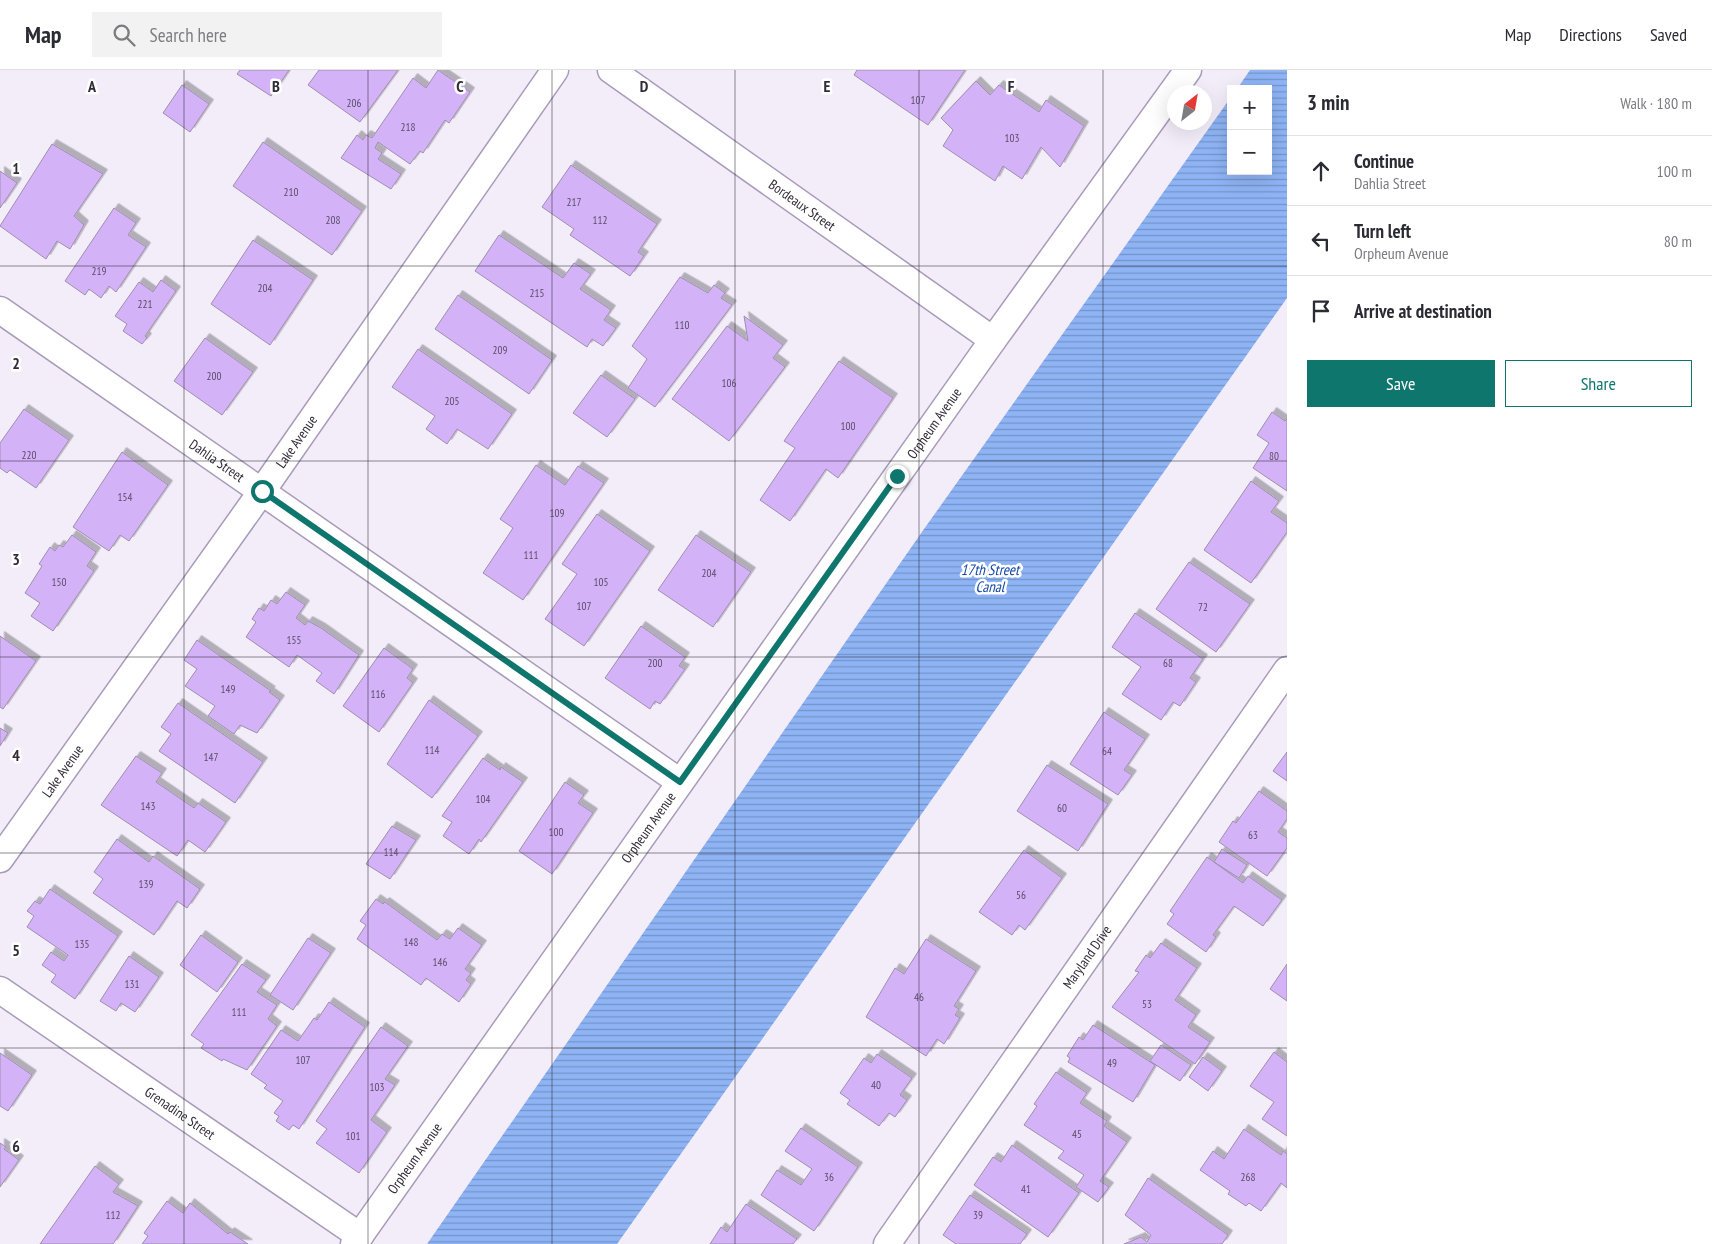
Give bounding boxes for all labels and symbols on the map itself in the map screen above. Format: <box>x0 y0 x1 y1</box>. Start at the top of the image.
text: A <box>87 76 97 96</box>
text: B <box>272 76 280 96</box>
text: C <box>456 76 464 96</box>
text: D <box>640 76 649 96</box>
text: E <box>824 76 831 96</box>
text: F <box>1008 76 1015 96</box>
north arrow <box>1167 85 1212 130</box>
house number: 107 <box>911 93 925 107</box>
house number: 206 <box>347 96 361 110</box>
house number: 218 <box>401 120 415 134</box>
house number: 103 <box>1005 131 1019 145</box>
text: 1 <box>12 158 20 178</box>
street label: Bordeaux Street <box>765 175 839 235</box>
house number: 210 <box>284 185 298 199</box>
house number: 217 <box>567 195 581 209</box>
house number: 208 <box>326 213 340 227</box>
house number: 112 <box>593 213 607 227</box>
house number: 219 <box>92 264 106 278</box>
house number: 204 <box>258 281 272 295</box>
house number: 215 <box>530 286 544 300</box>
house number: 221 <box>138 297 152 311</box>
house number: 110 <box>675 318 689 332</box>
house number: 209 <box>493 343 507 357</box>
text: 2 <box>12 353 20 373</box>
house number: 200 <box>207 369 221 383</box>
house number: 106 <box>722 376 736 390</box>
street label: Orpheum Avenue <box>903 384 965 462</box>
house number: 205 <box>445 394 459 408</box>
street label: Lake Avenue <box>272 411 321 471</box>
house number: 100 <box>841 419 855 433</box>
street label: Dahlia Street <box>186 435 248 486</box>
house number: 220 <box>22 448 36 462</box>
house number: 80 <box>1269 449 1279 463</box>
route end <box>886 465 909 488</box>
route start <box>251 480 274 503</box>
house number: 154 <box>118 490 132 504</box>
house number: 109 <box>550 506 564 520</box>
house number: 111 <box>524 548 538 562</box>
text: 3 <box>12 549 20 569</box>
water label: 17th Street Canal <box>961 560 1021 596</box>
house number: 204 <box>702 566 716 580</box>
house number: 150 <box>52 575 66 589</box>
house number: 105 <box>594 575 608 589</box>
house number: 107 <box>577 599 591 613</box>
house number: 72 <box>1198 600 1208 614</box>
house number: 155 <box>287 633 301 647</box>
house number: 200 <box>648 656 662 670</box>
house number: 68 <box>1163 656 1173 670</box>
house number: 149 <box>221 682 235 696</box>
house number: 116 <box>371 687 385 701</box>
street label: Lake Avenue <box>38 741 88 801</box>
house number: 114 <box>425 743 439 757</box>
house number: 64 <box>1102 744 1112 758</box>
text: 4 <box>12 745 20 765</box>
house number: 147 <box>204 750 218 764</box>
street label: Orpheum Avenue <box>617 788 680 867</box>
house number: 104 <box>476 792 490 806</box>
house number: 143 <box>141 799 155 813</box>
house number: 60 <box>1057 801 1067 815</box>
house number: 100 <box>549 825 563 839</box>
house number: 63 <box>1248 828 1258 842</box>
house number: 114 <box>384 845 398 859</box>
house number: 139 <box>139 877 153 891</box>
house number: 56 <box>1016 888 1026 902</box>
street label: Maryland Drive <box>1059 922 1116 992</box>
house number: 148 <box>404 935 418 949</box>
house number: 135 <box>75 937 89 951</box>
text: 5 <box>12 940 20 960</box>
house number: 146 <box>433 955 447 969</box>
house number: 131 <box>125 977 139 991</box>
house number: 46 <box>914 990 924 1004</box>
house number: 53 <box>1142 997 1152 1011</box>
house number: 111 <box>232 1005 246 1019</box>
house number: 107 <box>296 1053 310 1067</box>
house number: 49 <box>1107 1056 1117 1070</box>
house number: 40 <box>871 1078 881 1092</box>
house number: 103 <box>370 1080 384 1094</box>
street label: Grenadine Street <box>141 1083 219 1143</box>
street label: Orpheum Avenue <box>383 1119 446 1197</box>
house number: 45 <box>1072 1127 1082 1141</box>
house number: 101 <box>346 1129 360 1143</box>
text: 6 <box>12 1136 20 1156</box>
house number: 36 <box>824 1170 834 1184</box>
house number: 268 <box>1241 1170 1255 1184</box>
house number: 41 <box>1021 1182 1031 1196</box>
house number: 112 <box>106 1208 120 1222</box>
house number: 39 <box>973 1208 983 1222</box>

